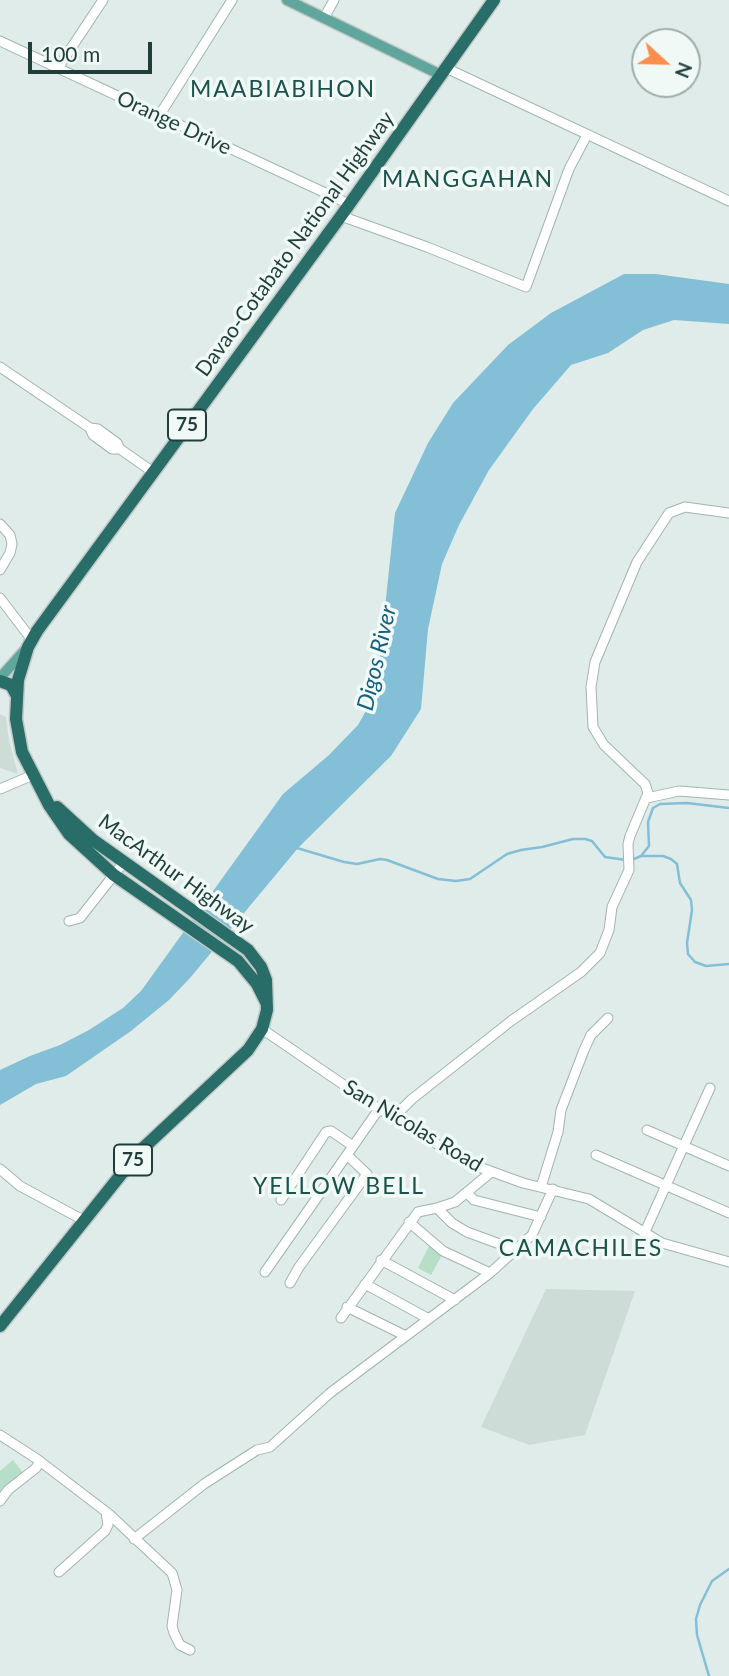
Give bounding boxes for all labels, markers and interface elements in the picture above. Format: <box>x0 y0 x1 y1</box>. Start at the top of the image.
scale bar <box>32 28 156 72</box>
north arrow <box>631 28 701 98</box>
text: 100 m <box>41 41 100 66</box>
text: N <box>671 59 697 81</box>
district label: MAABIABIHON <box>191 76 375 104</box>
street label: Orange Drive <box>113 85 235 161</box>
street label: Davao-Cotabato National Highway <box>190 107 400 381</box>
district label: MANGGAHAN <box>383 166 553 194</box>
road number: 75 <box>168 410 206 440</box>
water label: Digos River <box>352 603 402 713</box>
street label: MacArthur Highway <box>93 809 259 939</box>
street label: San Nicolas Road <box>339 1075 487 1177</box>
road number: 75 <box>114 1144 152 1176</box>
district label: YELLOW BELL <box>254 1173 424 1201</box>
district label: CAMACHILES <box>500 1235 662 1263</box>

